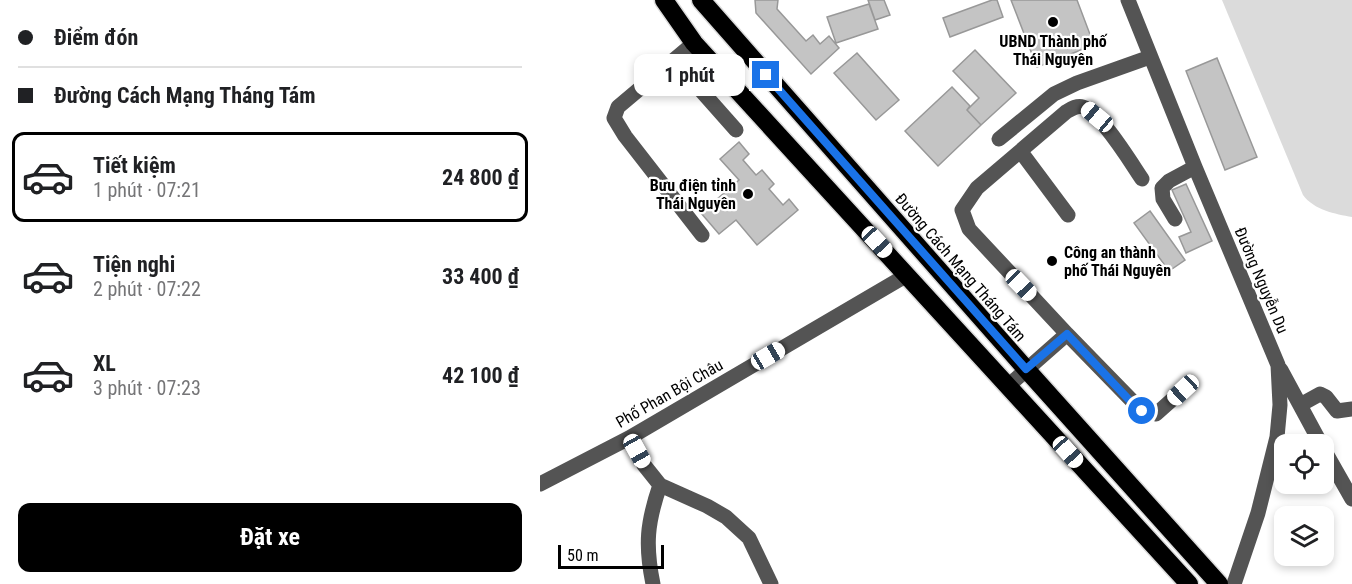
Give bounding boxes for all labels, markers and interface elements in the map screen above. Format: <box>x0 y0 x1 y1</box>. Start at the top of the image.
marker: UBND Thành phố Thái Nguyên <box>1046 15 1060 29</box>
text: Điểm đón <box>54 25 138 50</box>
place label: UBND Thành phố Thái Nguyên <box>999 32 1108 69</box>
callout: 1 phút <box>634 54 745 96</box>
route end <box>752 61 779 88</box>
text: 1 phút <box>664 63 715 87</box>
text: Đường Cách Mạng Tháng Tám <box>54 83 316 108</box>
car <box>1077 99 1117 135</box>
icon: car <box>21 150 75 204</box>
text: Tiết kiệm <box>93 153 176 178</box>
text: 24 800 ₫ <box>442 165 519 190</box>
place label: Bưu điện tỉnh Thái Nguyên <box>650 176 736 213</box>
text: 1 phút · 07:21 <box>93 178 201 202</box>
marker: Bưu điện tỉnh Thái Nguyên <box>741 187 755 201</box>
street label: Đường Cách Mạng Tháng Tám <box>891 190 1030 345</box>
car <box>858 223 896 261</box>
street label: Đường Nguyễn Du <box>1231 224 1292 336</box>
place label: Công an thành phố Thái Nguyên <box>1064 243 1171 280</box>
icon: car <box>21 249 75 303</box>
text: Tiện nghi <box>93 252 175 277</box>
marker: Công an thành phố Thái Nguyên <box>1045 254 1059 268</box>
text: 33 400 ₫ <box>442 264 519 289</box>
car <box>1002 266 1040 304</box>
text: 2 phút · 07:22 <box>93 277 201 301</box>
car <box>748 339 788 373</box>
icon: car <box>21 348 75 402</box>
text: XL <box>93 351 116 376</box>
street label: Phố Phan Bội Châu <box>612 355 726 432</box>
text: 42 100 ₫ <box>442 363 519 388</box>
car <box>1164 371 1202 409</box>
text: 3 phút · 07:23 <box>93 376 201 400</box>
route start <box>1128 397 1155 424</box>
car <box>620 431 654 471</box>
car <box>1049 433 1087 471</box>
map controls <box>1274 434 1334 566</box>
button: locate <box>1274 434 1334 494</box>
button: Đặt xe <box>18 503 522 572</box>
button: layers <box>1274 506 1334 566</box>
scale bar <box>558 542 664 570</box>
text: 50 m <box>567 546 599 565</box>

